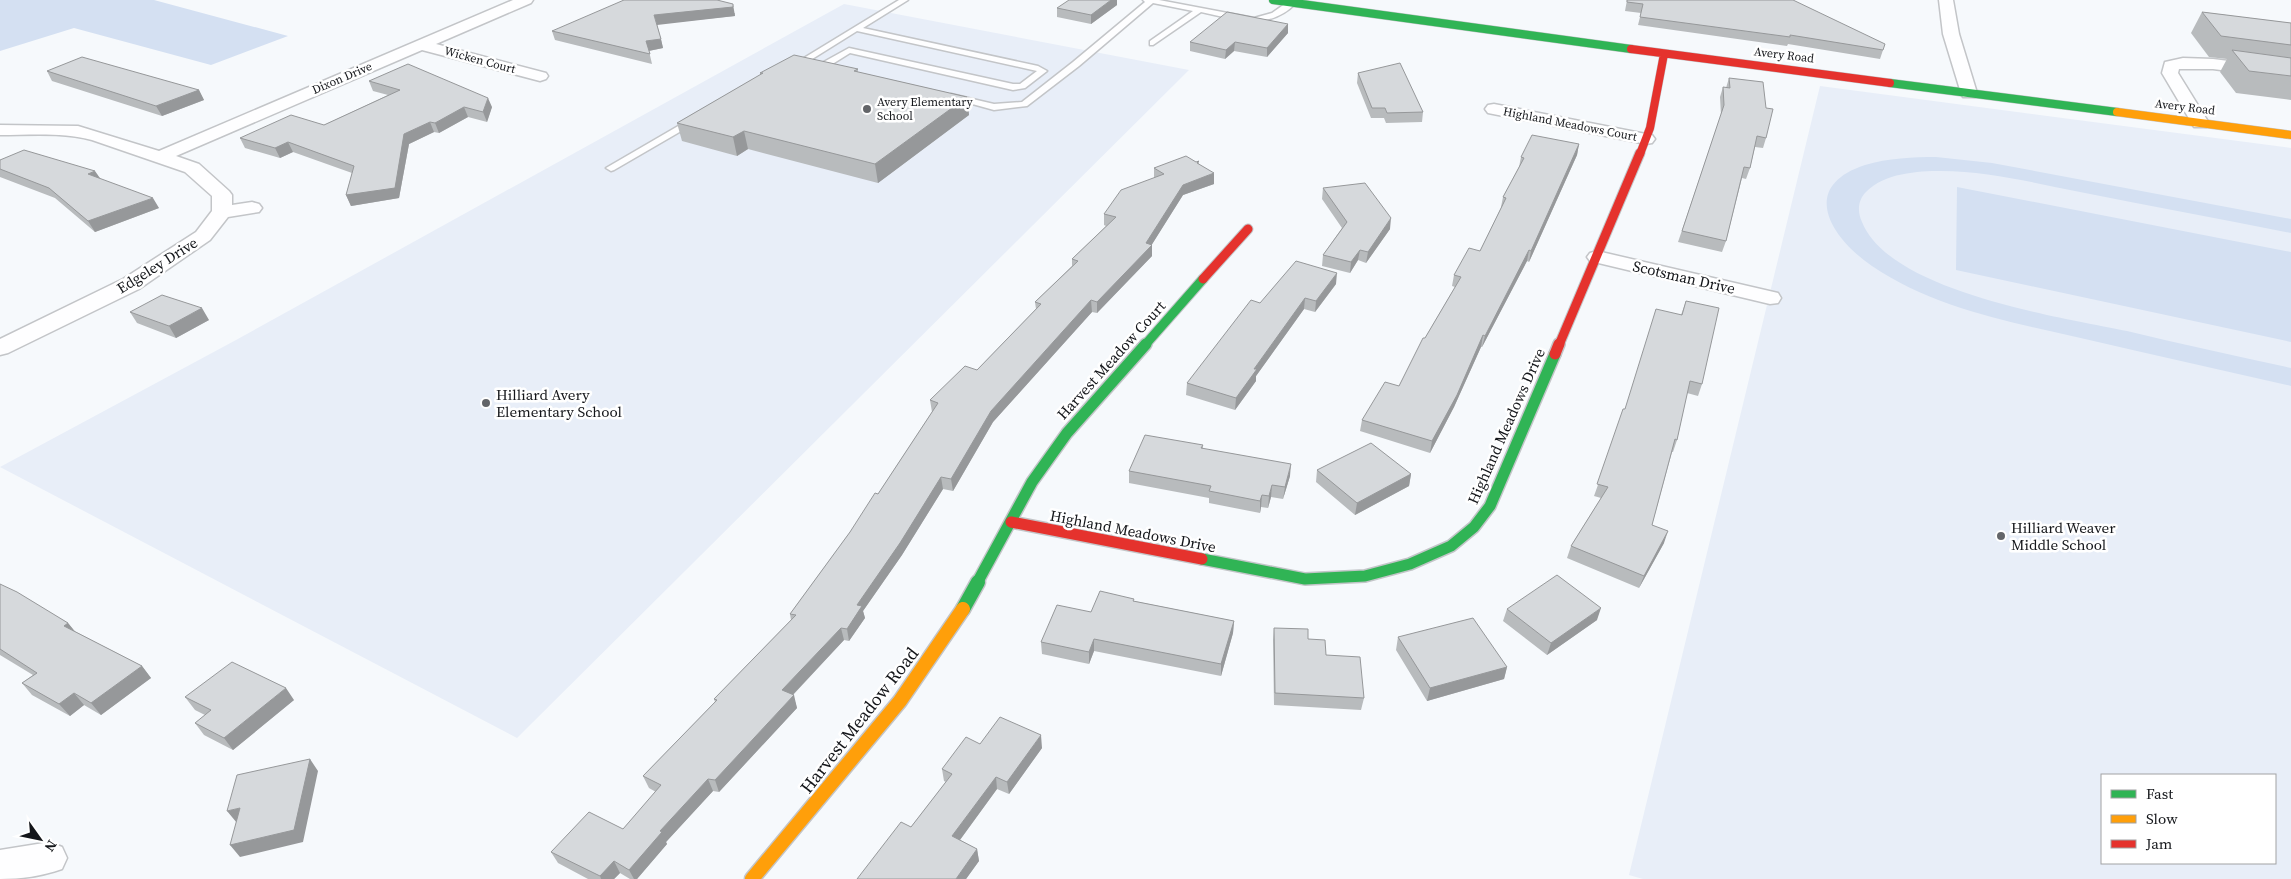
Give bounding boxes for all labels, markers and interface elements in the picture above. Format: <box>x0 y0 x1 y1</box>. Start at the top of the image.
street label: Wicken Court <box>442 43 518 77</box>
street label: Avery Road <box>1753 43 1815 67</box>
street label: Dixon Drive <box>310 58 374 98</box>
place label: Avery Elementary School <box>877 94 974 124</box>
street label: Avery Road <box>2154 95 2216 119</box>
marker: Avery Elementary School <box>861 103 873 115</box>
street label: Highland Meadows Court <box>1502 103 1638 145</box>
street label: Edgeley Drive <box>112 232 202 298</box>
street label: Scotsman Drive <box>1631 255 1738 299</box>
street label: Harvest Meadow Court <box>1052 296 1170 424</box>
street label: Highland Meadows Drive <box>1462 344 1550 507</box>
place label: Hilliard Avery Elementary School <box>496 384 623 422</box>
marker: Hilliard Avery Elementary School <box>480 397 492 409</box>
street label: Highland Meadows Drive <box>1048 505 1218 557</box>
place label: Hilliard Weaver Middle School <box>2011 517 2116 555</box>
marker: Hilliard Weaver Middle School <box>1995 530 2007 542</box>
street label: Harvest Meadow Road <box>794 642 924 798</box>
legend <box>2101 774 2276 864</box>
text: Fast <box>2146 783 2173 804</box>
text: Slow <box>2146 808 2178 829</box>
north arrow <box>15 814 65 864</box>
text: Jam <box>2145 833 2173 854</box>
text: N <box>40 836 62 856</box>

